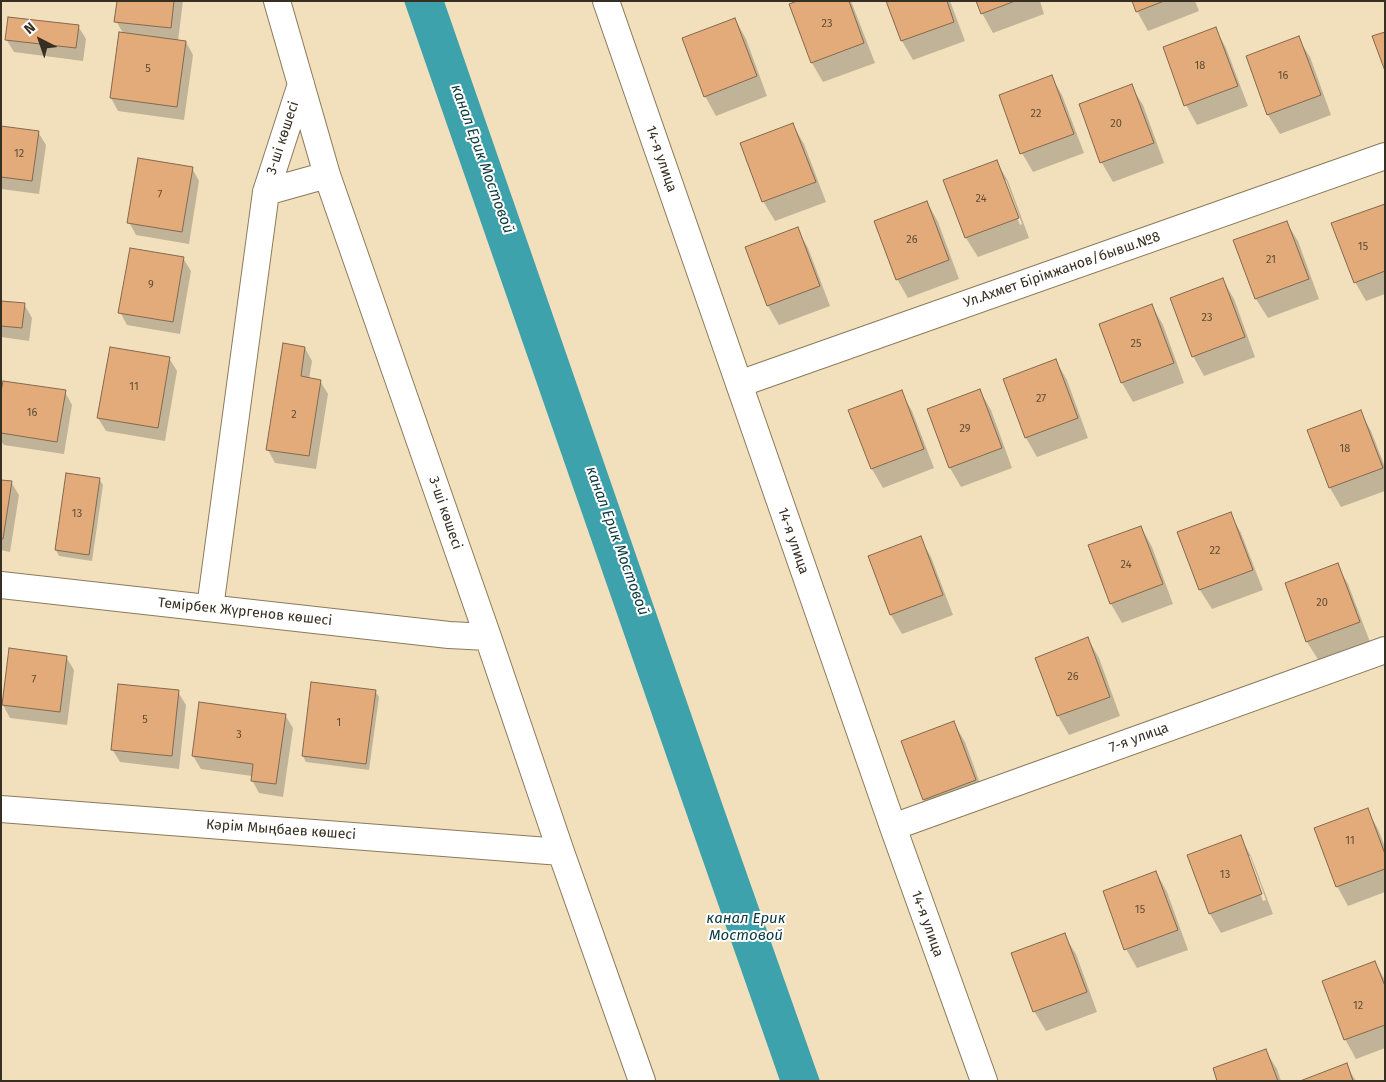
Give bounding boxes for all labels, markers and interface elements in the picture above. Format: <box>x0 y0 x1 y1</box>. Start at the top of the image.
north arrow <box>15 15 65 65</box>
house number: 23 <box>822 17 832 31</box>
text: N <box>21 19 39 38</box>
house number: 18 <box>1195 59 1205 73</box>
house number: 5 <box>145 62 151 76</box>
house number: 16 <box>1278 69 1288 83</box>
water label: канал Ерик Мостовой <box>447 82 517 236</box>
street label: 3-ші көшесі <box>263 99 303 177</box>
house number: 22 <box>1031 107 1041 121</box>
house number: 20 <box>1110 117 1122 131</box>
street label: 14-я улица <box>642 123 680 195</box>
house number: 12 <box>14 147 24 161</box>
house number: 7 <box>158 188 162 202</box>
house number: 24 <box>976 192 986 206</box>
street label: Ул.Ахмет Бірімжанов/бывш.№8 <box>961 228 1163 312</box>
house number: 26 <box>906 233 918 247</box>
house number: 15 <box>1358 240 1368 254</box>
house number: 21 <box>1266 253 1276 267</box>
house number: 9 <box>148 278 154 292</box>
house number: 23 <box>1202 311 1212 325</box>
house number: 25 <box>1131 337 1141 351</box>
house number: 11 <box>129 380 139 394</box>
house number: 27 <box>1036 392 1046 406</box>
house number: 16 <box>27 406 37 420</box>
house number: 2 <box>291 408 297 422</box>
house number: 29 <box>959 422 971 436</box>
house number: 18 <box>1340 442 1350 456</box>
water label: канал Ерик Мостовой <box>582 464 652 618</box>
street label: 3-ші көшесі <box>425 474 465 552</box>
street label: 14-я улица <box>774 505 812 577</box>
house number: 13 <box>72 507 82 521</box>
house number: 22 <box>1210 544 1220 558</box>
house number: 24 <box>1121 558 1131 572</box>
street label: Темірбек Жүргенов көшесі <box>157 594 333 630</box>
house number: 20 <box>1316 596 1328 610</box>
house number: 26 <box>1067 670 1079 684</box>
house number: 7 <box>32 673 36 687</box>
house number: 5 <box>142 713 148 727</box>
house number: 1 <box>337 716 341 730</box>
street label: 7-я улица <box>1107 719 1171 757</box>
house number: 3 <box>236 728 242 742</box>
street label: Кәрім Мыңбаев көшесі <box>206 816 356 844</box>
house number: 11 <box>1345 834 1355 848</box>
house number: 13 <box>1220 868 1230 882</box>
street label: 14-я улица <box>907 889 947 959</box>
house number: 15 <box>1135 903 1145 917</box>
water label: канал Ерик Мостовой <box>706 910 786 945</box>
house number: 12 <box>1353 999 1363 1013</box>

